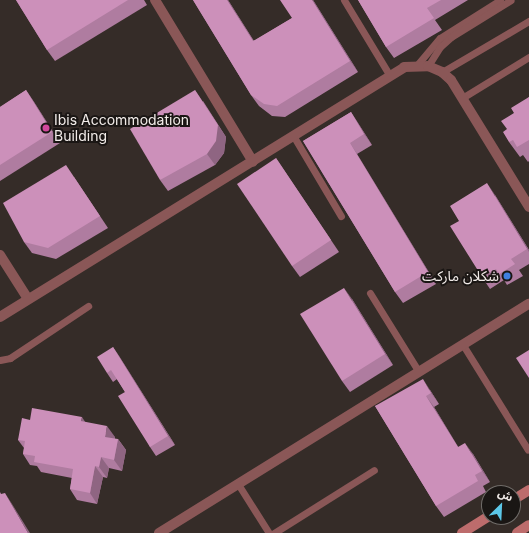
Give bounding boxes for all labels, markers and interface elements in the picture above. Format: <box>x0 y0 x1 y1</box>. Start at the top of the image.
place label: Ibis Accommodation Building <box>54 112 189 144</box>
marker: Ibis Accommodation Building <box>41 123 51 133</box>
place label: شكلان ماركت <box>422 268 499 284</box>
marker: شكلان ماركت <box>502 271 512 281</box>
north arrow <box>481 485 521 525</box>
text: ش <box>496 485 515 504</box>

